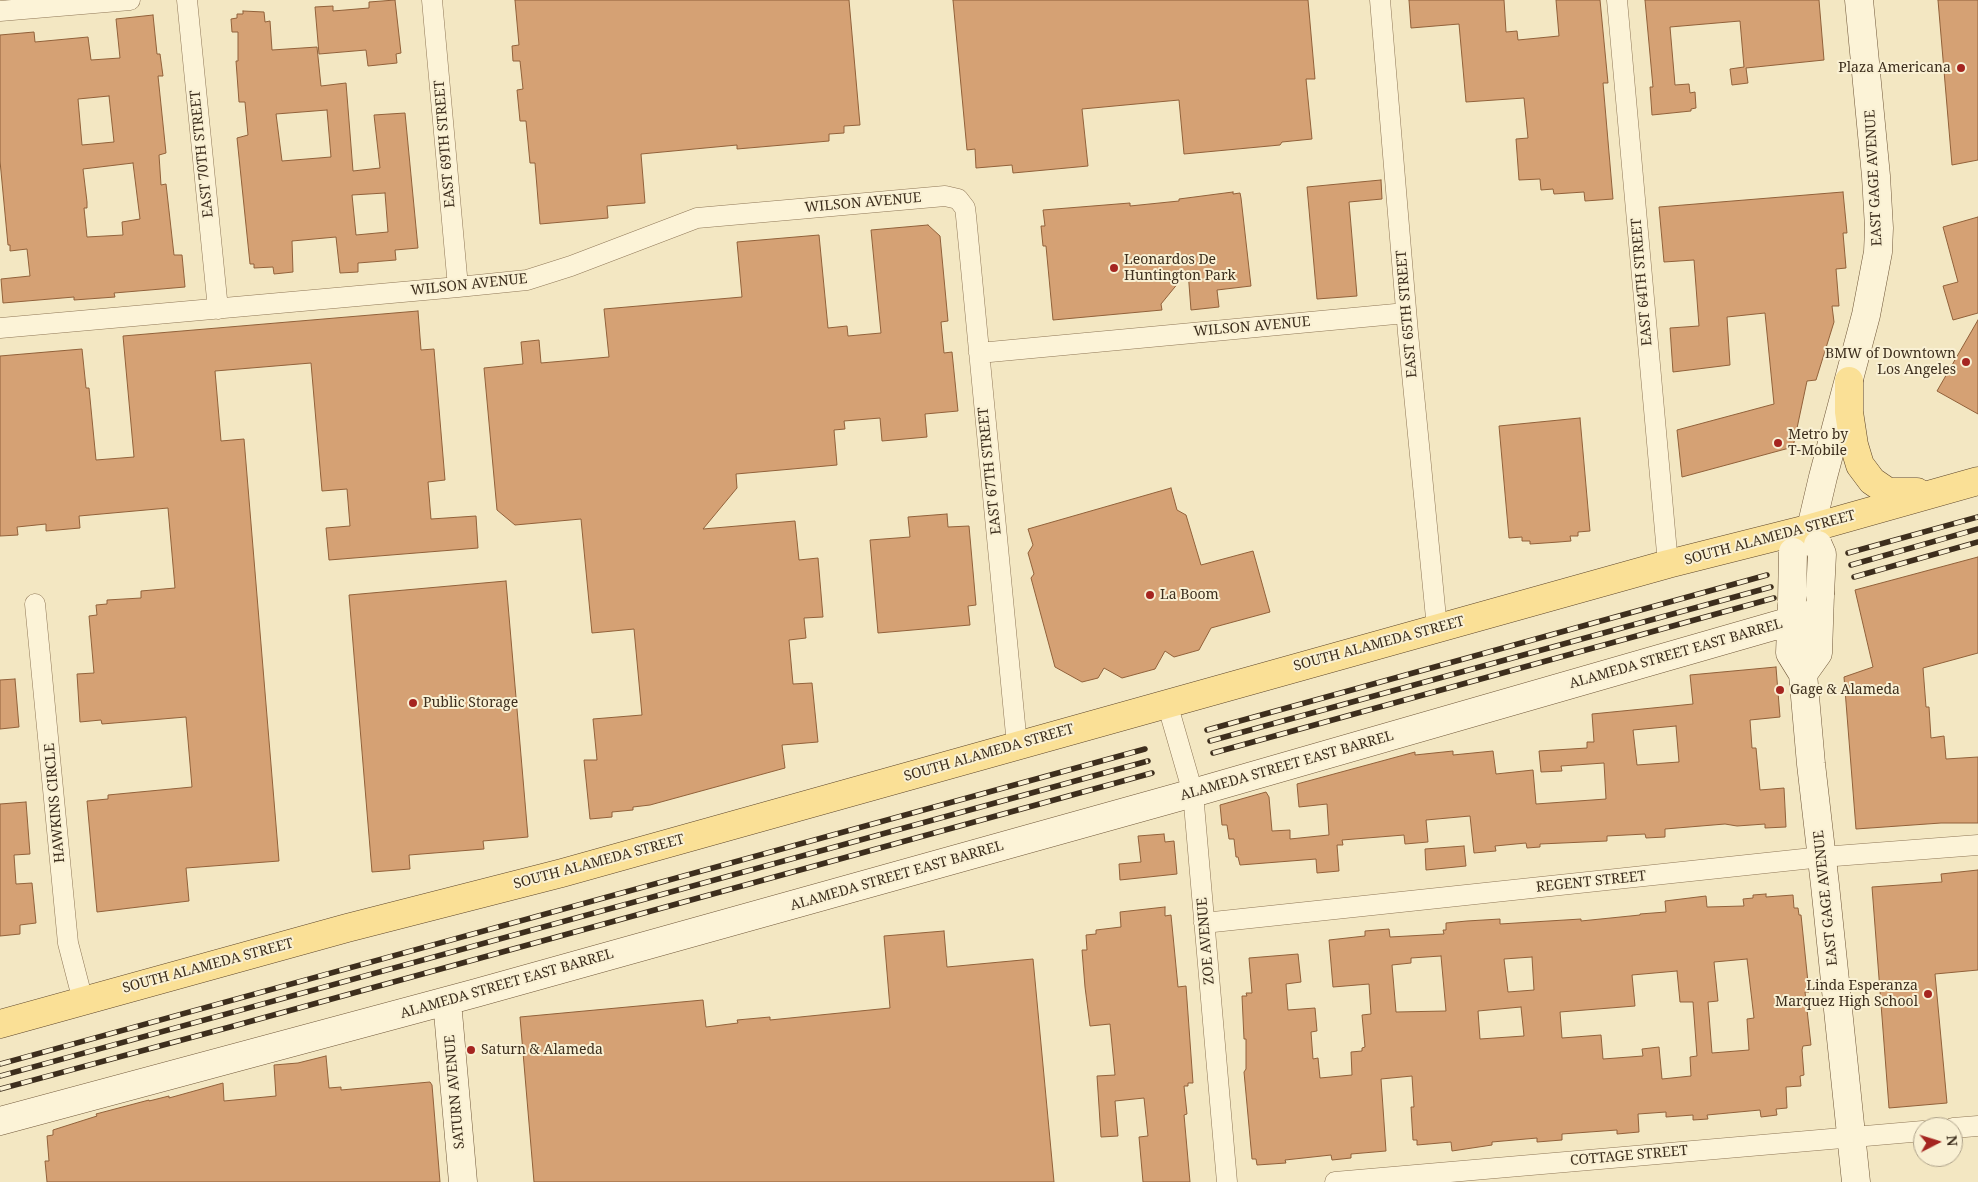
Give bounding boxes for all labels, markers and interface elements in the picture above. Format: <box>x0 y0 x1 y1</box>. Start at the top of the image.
place label: Plaza Americana <box>1838 60 1951 76</box>
marker: Plaza Americana <box>1955 62 1967 74</box>
street label: EAST 69TH STREET <box>431 79 459 209</box>
street label: EAST 70TH STREET <box>187 89 217 219</box>
street label: EAST GAGE AVENUE <box>1862 109 1886 247</box>
street label: WILSON AVENUE <box>804 190 922 216</box>
street label: EAST 64TH STREET <box>1628 217 1656 347</box>
street label: EAST 65TH STREET <box>1393 249 1421 379</box>
place label: Leonardos De Huntington Park <box>1124 252 1236 284</box>
marker: Leonardos De Huntington Park <box>1108 262 1120 274</box>
street label: WILSON AVENUE <box>410 271 528 299</box>
street label: WILSON AVENUE <box>1193 314 1311 340</box>
place label: BMW of Downtown Los Angeles <box>1825 346 1956 378</box>
marker: BMW of Downtown Los Angeles <box>1960 356 1972 368</box>
street label: EAST 67TH STREET <box>975 406 1005 536</box>
place label: Metro by T-Mobile <box>1788 427 1848 460</box>
marker: Metro by T-Mobile <box>1772 437 1784 449</box>
street label: SOUTH ALAMEDA STREET <box>1683 507 1857 569</box>
place label: La Boom <box>1160 587 1219 603</box>
marker: La Boom <box>1144 589 1156 601</box>
street label: SOUTH ALAMEDA STREET <box>1292 613 1466 675</box>
street label: ALAMEDA STREET EAST BARREL <box>1567 615 1785 693</box>
place label: Gage & Alameda <box>1790 682 1900 698</box>
marker: Gage & Alameda <box>1774 684 1786 696</box>
place label: Public Storage <box>423 695 518 711</box>
marker: Public Storage <box>407 697 419 709</box>
street label: SOUTH ALAMEDA STREET <box>902 721 1076 785</box>
street label: ALAMEDA STREET EAST BARREL <box>1178 727 1396 805</box>
street label: HAWKINS CIRCLE <box>41 742 69 864</box>
street label: EAST GAGE AVENUE <box>1811 829 1841 967</box>
street label: SOUTH ALAMEDA STREET <box>512 831 686 893</box>
street label: ALAMEDA STREET EAST BARREL <box>788 837 1006 915</box>
street label: REGENT STREET <box>1535 868 1647 896</box>
street label: ZOE AVENUE <box>1194 897 1218 985</box>
street label: SOUTH ALAMEDA STREET <box>121 935 295 997</box>
street label: ALAMEDA STREET EAST BARREL <box>398 945 616 1023</box>
place label: Linda Esperanza Marquez High School <box>1775 978 1918 1010</box>
marker: Linda Esperanza Marquez High School <box>1922 988 1934 1000</box>
street label: SATURN AVENUE <box>442 1034 468 1150</box>
place label: Saturn & Alameda <box>481 1042 603 1058</box>
marker: Saturn & Alameda <box>465 1044 477 1056</box>
north arrow <box>1913 1117 1963 1167</box>
text: N <box>1942 1134 1962 1147</box>
street label: COTTAGE STREET <box>1569 1142 1689 1170</box>

